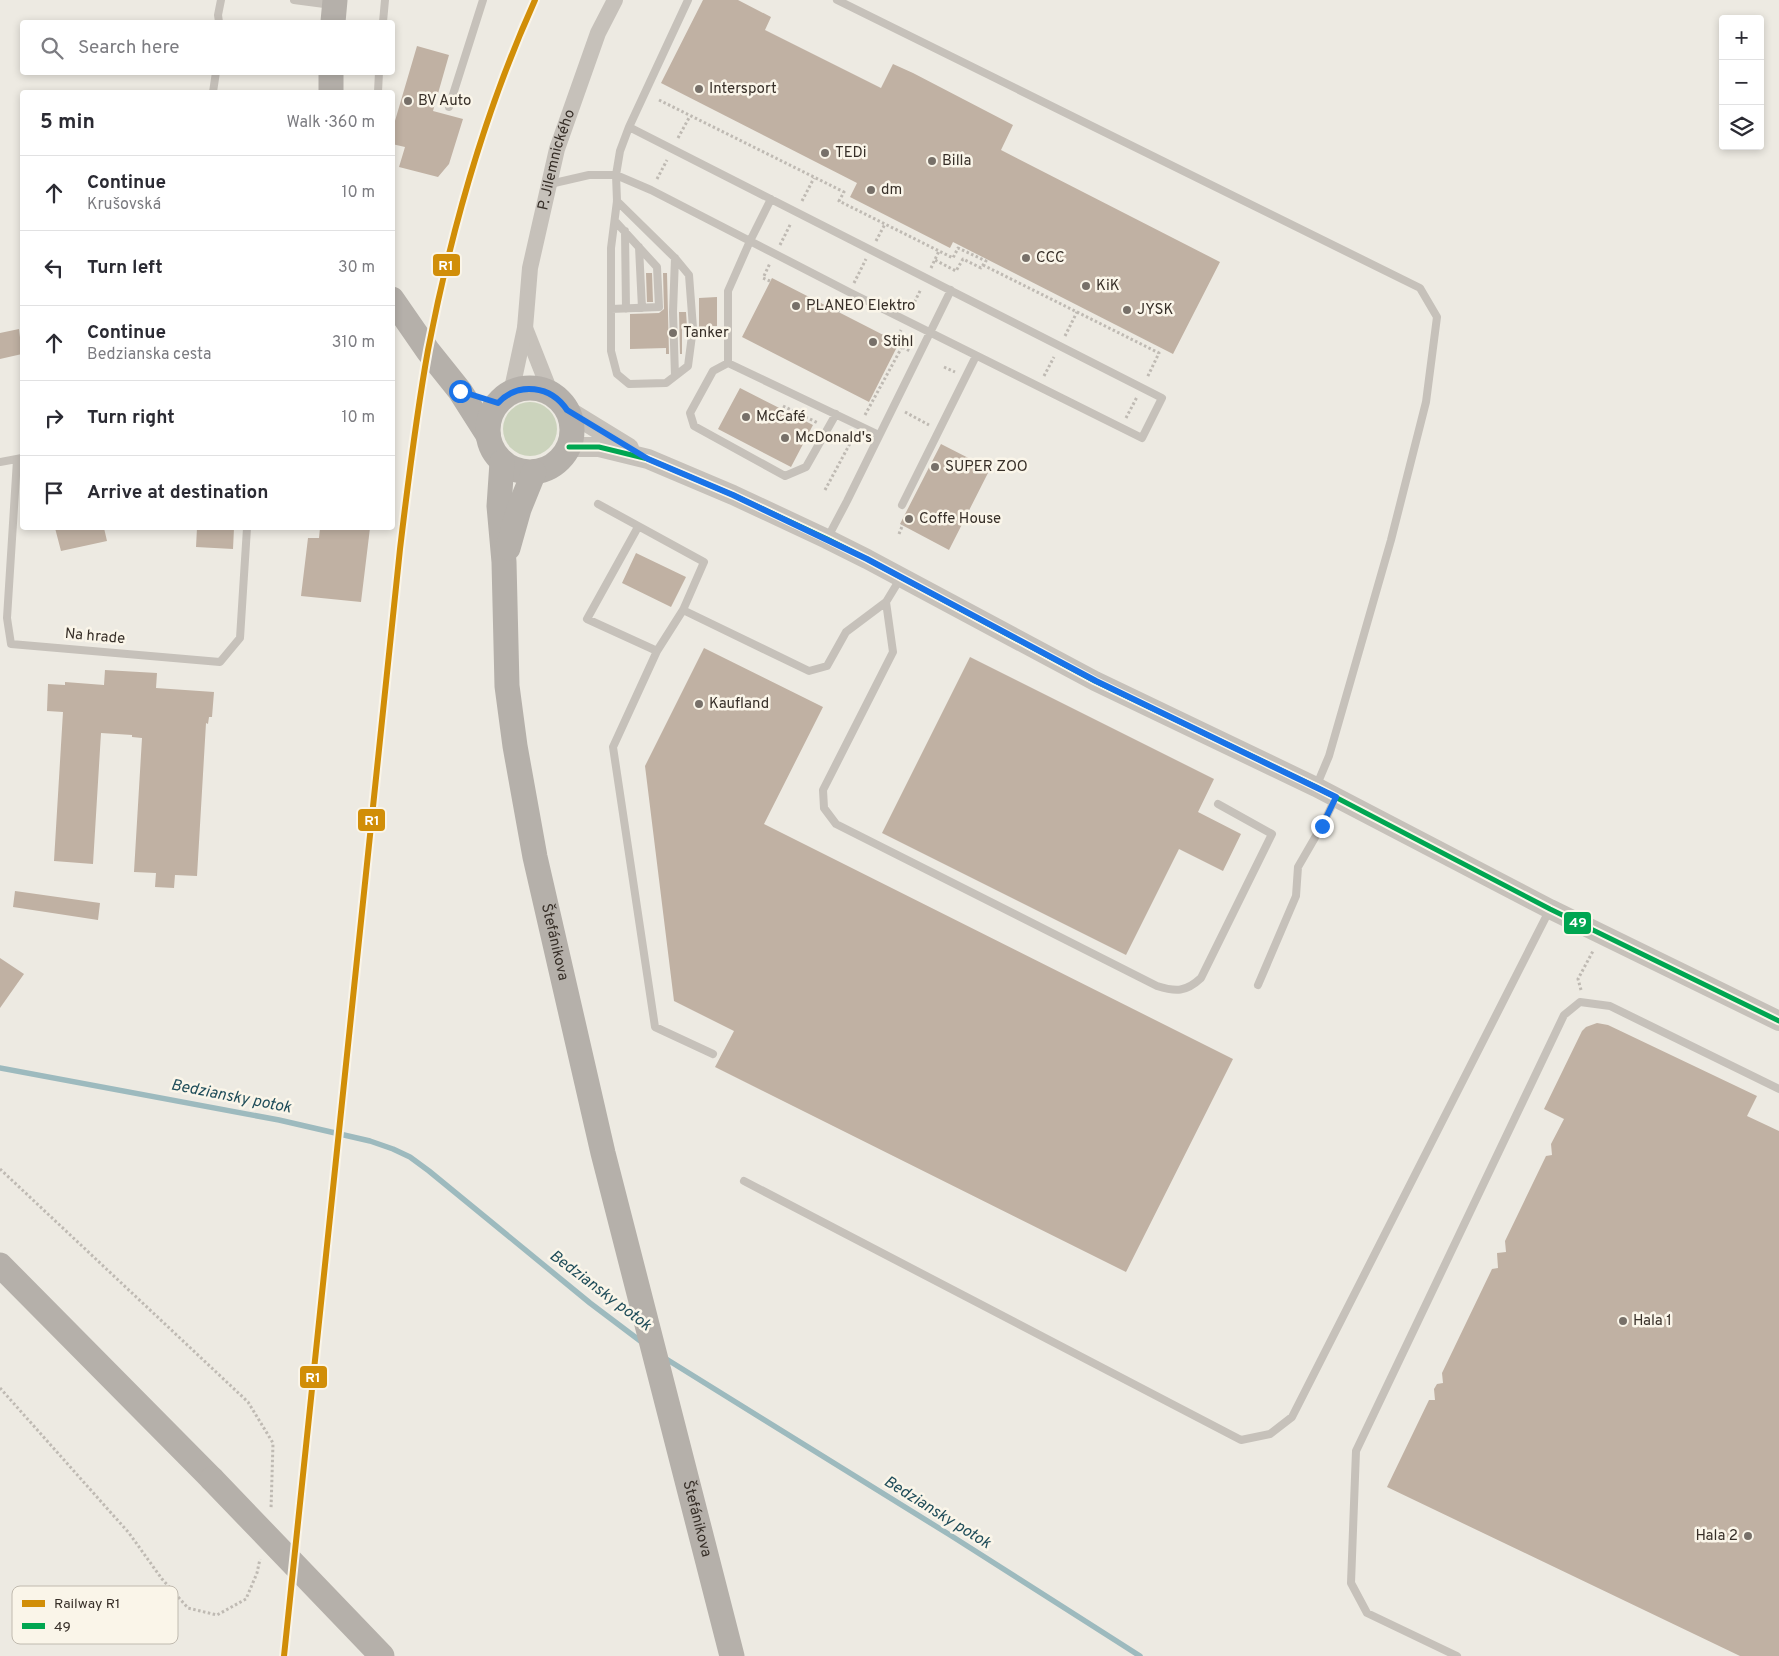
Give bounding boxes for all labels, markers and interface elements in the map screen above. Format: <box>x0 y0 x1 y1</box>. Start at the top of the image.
map controls <box>1719 15 1764 150</box>
button: + <box>1719 15 1764 60</box>
search box <box>20 20 395 75</box>
icon: search <box>38 34 66 62</box>
text: Search here <box>78 36 180 60</box>
button: − <box>1719 60 1764 105</box>
place label: Intersport <box>709 80 777 99</box>
marker: Intersport <box>693 83 705 95</box>
place label: BV Auto <box>418 92 472 111</box>
marker: BV Auto <box>402 95 414 107</box>
button: layers <box>1719 105 1764 150</box>
street label: P. Jilemnického <box>534 107 580 212</box>
text: 5 min <box>40 109 95 136</box>
text: Walk · 360 m <box>287 113 375 133</box>
place label: TEDi <box>835 144 867 163</box>
marker: TEDi <box>819 147 831 159</box>
place label: Billa <box>942 152 971 171</box>
marker: Billa <box>926 155 938 167</box>
text: Continue <box>87 171 166 195</box>
icon: ahead <box>40 179 68 207</box>
place label: dm <box>881 181 902 200</box>
text: 10 m <box>341 183 375 203</box>
marker: dm <box>865 184 877 196</box>
text: Krušovská <box>87 195 161 215</box>
place label: CCC <box>1036 249 1065 268</box>
marker: CCC <box>1020 252 1032 264</box>
line badge: R1 <box>432 253 461 277</box>
icon: left <box>40 254 68 282</box>
text: Turn left <box>87 256 163 280</box>
text: 30 m <box>338 258 375 278</box>
text: R1 <box>438 258 454 275</box>
place label: KiK <box>1096 277 1120 296</box>
marker: KiK <box>1080 280 1092 292</box>
place label: PLANEO Elektro <box>806 297 915 316</box>
marker: PLANEO Elektro <box>790 300 802 312</box>
place label: JYSK <box>1137 301 1173 320</box>
marker: JYSK <box>1121 304 1133 316</box>
text: Continue <box>87 321 166 345</box>
place label: Tanker <box>683 324 729 343</box>
marker: Tanker <box>667 327 679 339</box>
icon: ahead <box>40 329 68 357</box>
text: 310 m <box>332 333 375 353</box>
place label: Stihl <box>883 333 913 352</box>
marker: Stihl <box>867 336 879 348</box>
text: Bedzianska cesta <box>87 345 211 365</box>
route start <box>449 380 472 403</box>
icon: right <box>40 404 68 432</box>
text: Turn right <box>87 406 175 430</box>
text: 10 m <box>341 408 375 428</box>
place label: McCafé <box>756 408 806 427</box>
marker: McCafé <box>740 411 752 423</box>
place label: McDonald's <box>795 429 872 448</box>
marker: McDonald's <box>779 432 791 444</box>
place label: SUPER ZOO <box>945 458 1028 477</box>
marker: SUPER ZOO <box>929 461 941 473</box>
icon: arrive <box>40 479 68 507</box>
text: Arrive at destination <box>87 481 268 505</box>
place label: Coffe House <box>919 510 1001 529</box>
marker: Coffe House <box>903 513 915 525</box>
street label: Na hrade <box>64 625 126 649</box>
place label: Kaufland <box>709 695 769 714</box>
marker: Kaufland <box>693 698 705 710</box>
line badge: R1 <box>357 808 386 832</box>
text: R1 <box>364 813 380 830</box>
route end <box>1311 815 1334 838</box>
street label: Štefánikova <box>537 901 573 982</box>
line badge: 49 <box>1563 911 1592 935</box>
text: 49 <box>1569 915 1587 932</box>
water label: Bedziansky potok <box>169 1076 294 1119</box>
water label: Bedziansky potok <box>545 1246 656 1336</box>
place label: Hala 1 <box>1633 1312 1672 1331</box>
marker: Hala 1 <box>1617 1315 1629 1327</box>
line badge: R1 <box>299 1365 328 1389</box>
text: R1 <box>305 1370 321 1387</box>
water label: Bedziansky potok <box>880 1472 995 1554</box>
street label: Štefánikova <box>678 1478 716 1559</box>
place label: Hala 2 <box>1696 1527 1738 1546</box>
marker: Hala 2 <box>1742 1530 1754 1542</box>
legend <box>12 1586 178 1644</box>
text: Railway R1 <box>54 1596 120 1613</box>
text: 49 <box>54 1619 71 1636</box>

